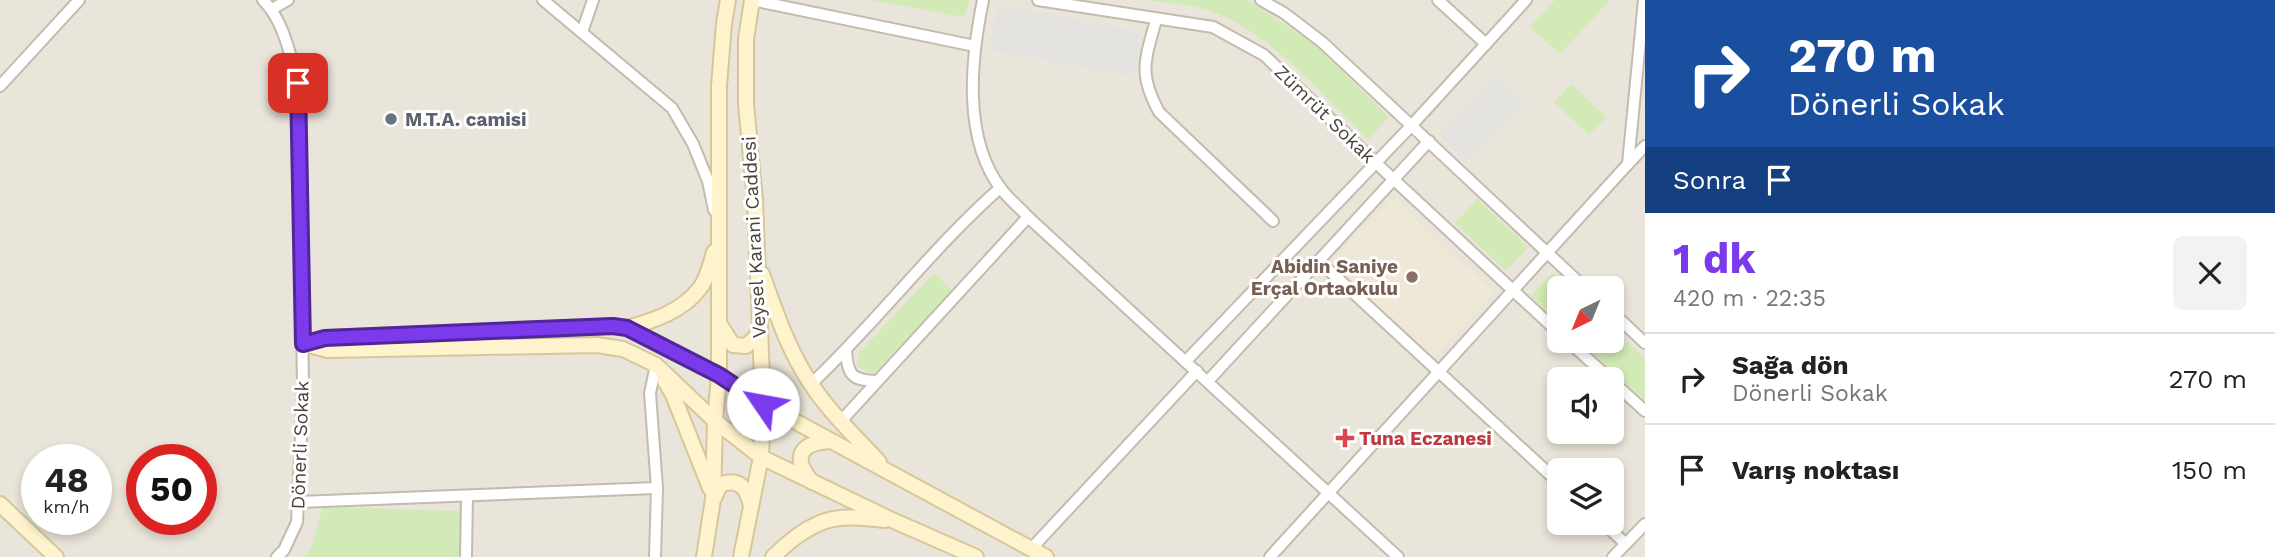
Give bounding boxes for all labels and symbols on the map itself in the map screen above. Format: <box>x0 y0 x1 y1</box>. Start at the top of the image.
pin <box>268 53 328 113</box>
street label: Zümrüt Sokak <box>1270 60 1380 168</box>
place label: M.T.A. camisi <box>405 108 527 131</box>
marker: M.T.A. camisi <box>383 111 399 127</box>
street label: Veysel Karani Caddesi <box>737 135 771 339</box>
place label: Abidin Saniye Erçal Ortaokulu <box>1251 255 1398 300</box>
marker: Abidin Saniye Erçal Ortaokulu <box>1404 269 1420 285</box>
north arrow <box>1547 276 1624 354</box>
position arrow <box>726 367 800 441</box>
street label: Dönerli Sokak <box>286 380 314 510</box>
place label: Tuna Eczanesi <box>1359 427 1492 450</box>
marker: Tuna Eczanesi <box>1337 430 1353 446</box>
speed limit sign: 50 <box>126 444 217 535</box>

